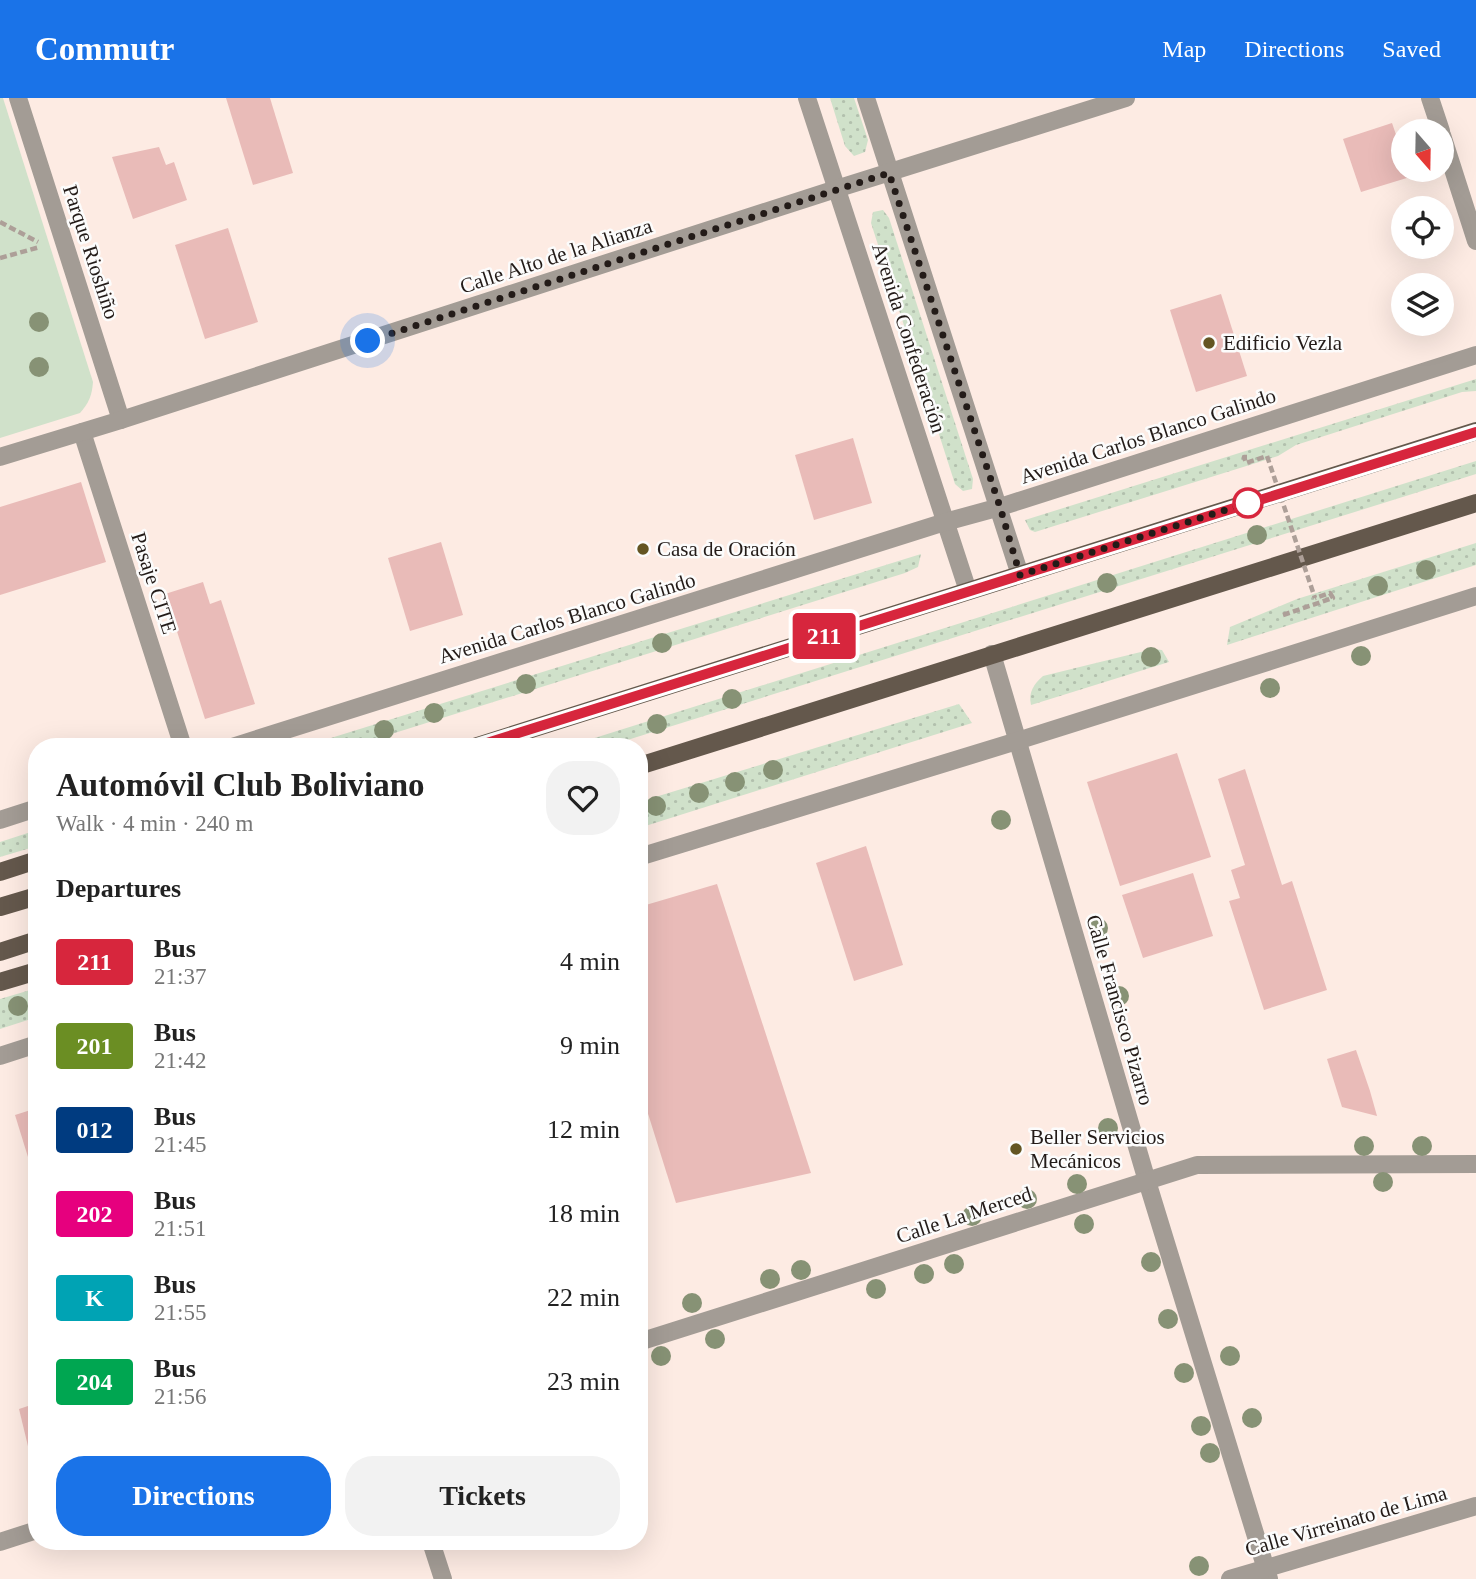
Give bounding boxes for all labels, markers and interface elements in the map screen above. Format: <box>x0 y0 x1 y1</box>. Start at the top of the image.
text: Commutr <box>35 31 174 67</box>
text: Map <box>1162 36 1206 62</box>
text: Directions <box>1244 36 1344 62</box>
text: Saved <box>1382 36 1441 62</box>
north arrow <box>1391 119 1454 182</box>
map controls <box>1391 119 1454 336</box>
street label: Parque Rioshiño <box>58 182 124 322</box>
button: locate <box>1391 196 1454 259</box>
street label: Calle Alto de la Alianza <box>457 213 656 298</box>
street label: Avenida Confederación <box>867 240 951 437</box>
button: layers <box>1391 273 1454 336</box>
your location <box>350 323 385 358</box>
place label: Edificio Vezla <box>1223 331 1343 355</box>
marker: Edificio Vezla <box>1201 335 1217 351</box>
street label: Avenida Carlos Blanco Galindo <box>1017 383 1279 489</box>
unlabelled marker <box>1233 488 1263 518</box>
street label: Pasaje CITE <box>126 529 182 637</box>
place label: Casa de Oración <box>657 537 796 561</box>
marker: Casa de Oración <box>635 541 651 557</box>
street label: Avenida Carlos Blanco Galindo <box>436 567 698 669</box>
line badge: 211 <box>784 613 864 659</box>
text: 211 <box>807 623 841 649</box>
button: heart <box>546 761 620 835</box>
text: Automóvil Club Boliviano <box>56 767 425 803</box>
text: Walk · 4 min · 240 m <box>56 811 253 836</box>
text: Departures <box>56 874 181 903</box>
street label: Calle Francisco Pizarro <box>1081 912 1159 1108</box>
text: Bus <box>154 934 196 963</box>
text: 4 min <box>560 947 620 976</box>
text: 211 <box>77 949 112 975</box>
text: 21:37 <box>154 964 206 989</box>
text: Bus <box>154 1018 196 1047</box>
text: 9 min <box>560 1031 620 1060</box>
text: 201 <box>77 1033 113 1059</box>
text: 21:42 <box>154 1048 206 1073</box>
text: Bus <box>154 1102 196 1131</box>
text: 12 min <box>547 1115 620 1144</box>
text: 012 <box>77 1117 113 1143</box>
place label: Beller Servicios Mecánicos <box>1030 1125 1165 1173</box>
text: 21:45 <box>154 1132 206 1157</box>
marker: Beller Servicios Mecánicos <box>1008 1141 1024 1157</box>
street label: Calle La Merced <box>893 1182 1035 1248</box>
text: Bus <box>154 1186 196 1215</box>
text: 18 min <box>547 1199 620 1228</box>
text: 202 <box>77 1201 113 1227</box>
text: 21:51 <box>154 1216 206 1241</box>
text: Bus <box>154 1270 196 1299</box>
text: 22 min <box>547 1283 620 1312</box>
text: K <box>85 1285 104 1311</box>
text: 21:55 <box>154 1300 206 1325</box>
text: Bus <box>154 1354 196 1383</box>
text: 23 min <box>547 1367 620 1396</box>
text: 204 <box>77 1369 113 1395</box>
text: 21:56 <box>154 1384 206 1409</box>
button: Directions <box>56 1456 331 1536</box>
button: Tickets <box>345 1456 620 1536</box>
street label: Calle Virreinato de Lima <box>1242 1480 1450 1561</box>

